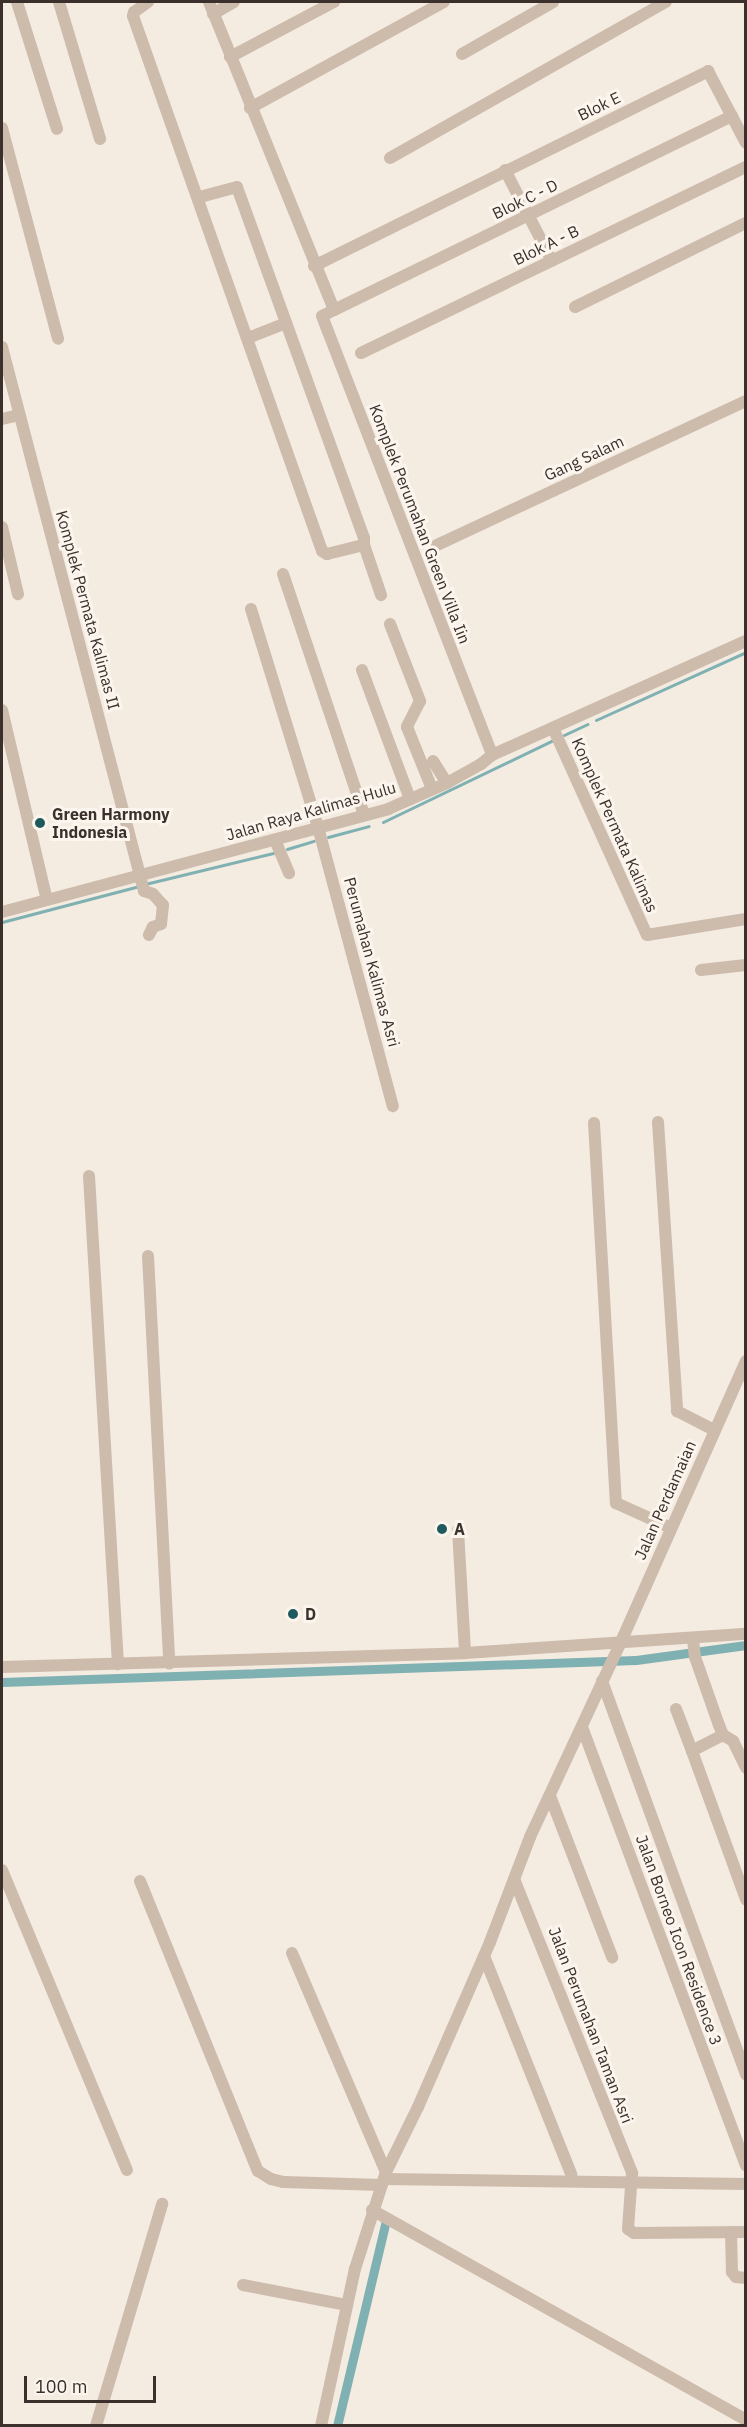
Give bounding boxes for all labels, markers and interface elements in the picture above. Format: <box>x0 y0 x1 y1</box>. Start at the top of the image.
street label: Blok E <box>574 87 624 125</box>
street label: Blok C - D <box>489 175 561 223</box>
street label: Blok A - B <box>510 221 582 269</box>
street label: Komplek Perumahan Green Villa Iin <box>365 402 475 646</box>
street label: Gang Salam <box>541 431 627 485</box>
street label: Komplek Permata Kalimas II <box>52 508 124 712</box>
street label: Komplek Permata Kalimas <box>568 735 662 915</box>
street label: Jalan Raya Kalimas Hulu <box>224 778 398 844</box>
place label: Green Harmony Indonesia <box>52 804 170 842</box>
marker: Green Harmony Indonesia <box>33 816 47 830</box>
street label: Perumahan Kalimas Asri <box>340 875 404 1049</box>
street label: Jalan Perdamaian <box>630 1437 700 1563</box>
place label: A <box>454 1519 465 1539</box>
marker: A <box>435 1522 449 1536</box>
place label: D <box>305 1604 316 1624</box>
marker: D <box>286 1607 300 1621</box>
street label: Jalan Borneo Icon Residence 3 <box>632 1832 726 2048</box>
street label: Jalan Perumahan Taman Asri <box>545 1924 637 2126</box>
scale bar <box>27 2364 159 2402</box>
text: 100 m <box>35 2375 87 2398</box>

